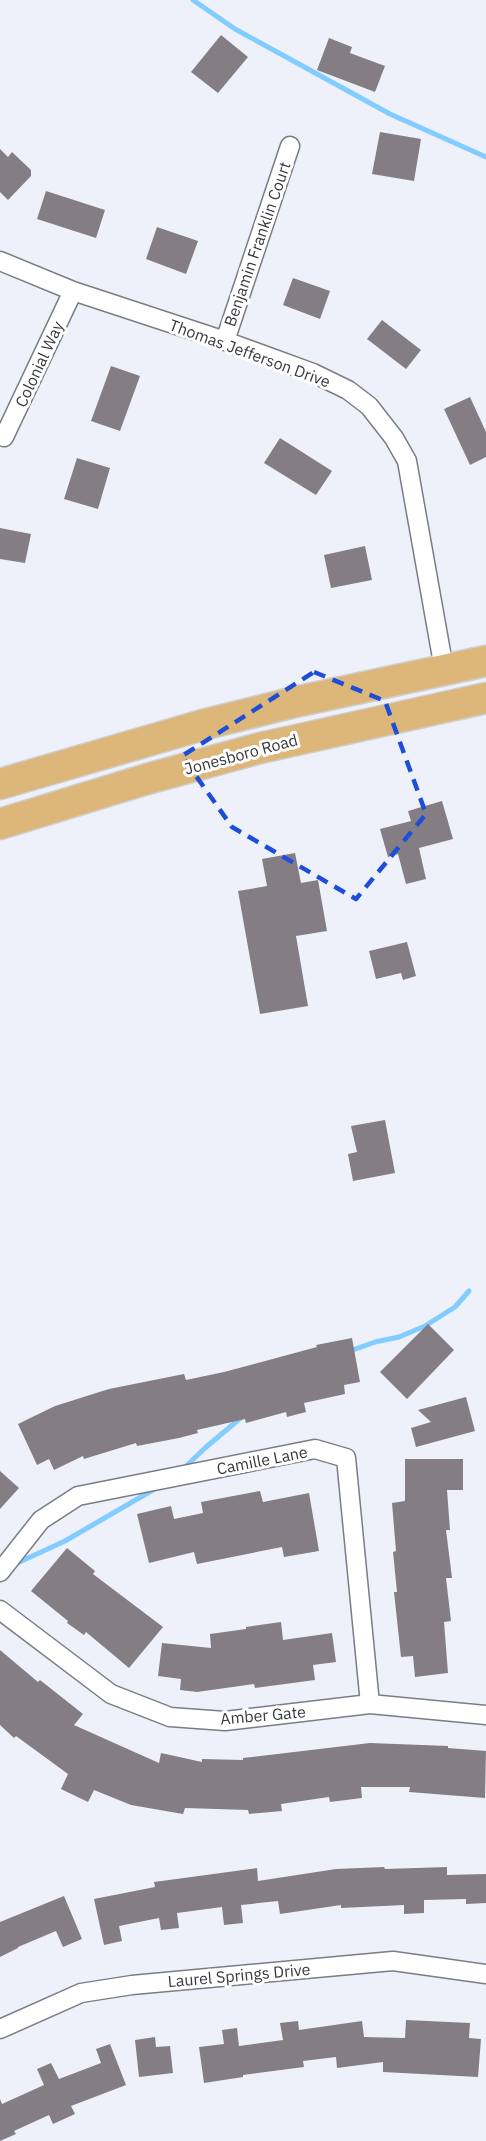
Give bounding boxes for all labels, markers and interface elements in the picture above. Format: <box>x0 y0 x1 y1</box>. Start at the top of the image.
street label: Benjamin Franklin Court <box>219 159 295 329</box>
street label: Thomas Jefferson Drive <box>167 315 333 392</box>
street label: Colonial Way <box>10 318 68 410</box>
street label: Jonesboro Road <box>182 729 300 779</box>
street label: Camille Lane <box>215 1441 309 1479</box>
street label: Amber Gate <box>219 1701 307 1729</box>
street label: Laurel Springs Drive <box>167 1959 311 1991</box>

